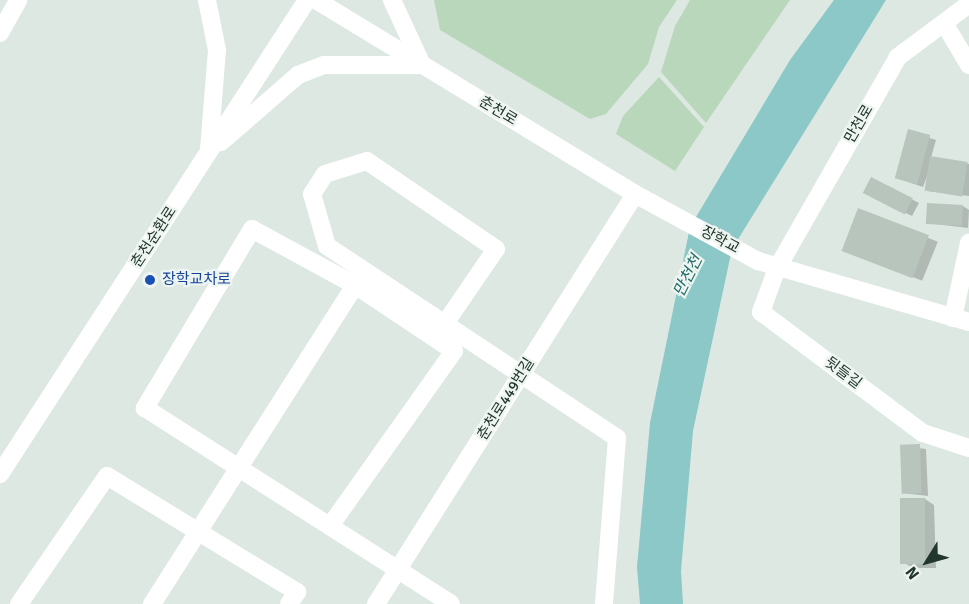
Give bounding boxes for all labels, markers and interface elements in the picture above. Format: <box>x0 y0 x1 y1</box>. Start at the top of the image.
street label: 춘천로 <box>476 93 520 129</box>
street label: 만천로 <box>841 102 877 146</box>
street label: 춘천순환로 <box>128 203 180 271</box>
street label: 장학교 <box>697 222 743 258</box>
water label: 만천천 <box>669 252 707 300</box>
place label: 장학교차로 <box>162 271 231 289</box>
marker: 장학교차로 <box>143 273 157 287</box>
street label: 뒷들길 <box>821 353 865 393</box>
street label: 춘천로449번길 <box>474 355 538 443</box>
north arrow <box>897 532 957 592</box>
text: N <box>901 562 924 583</box>

